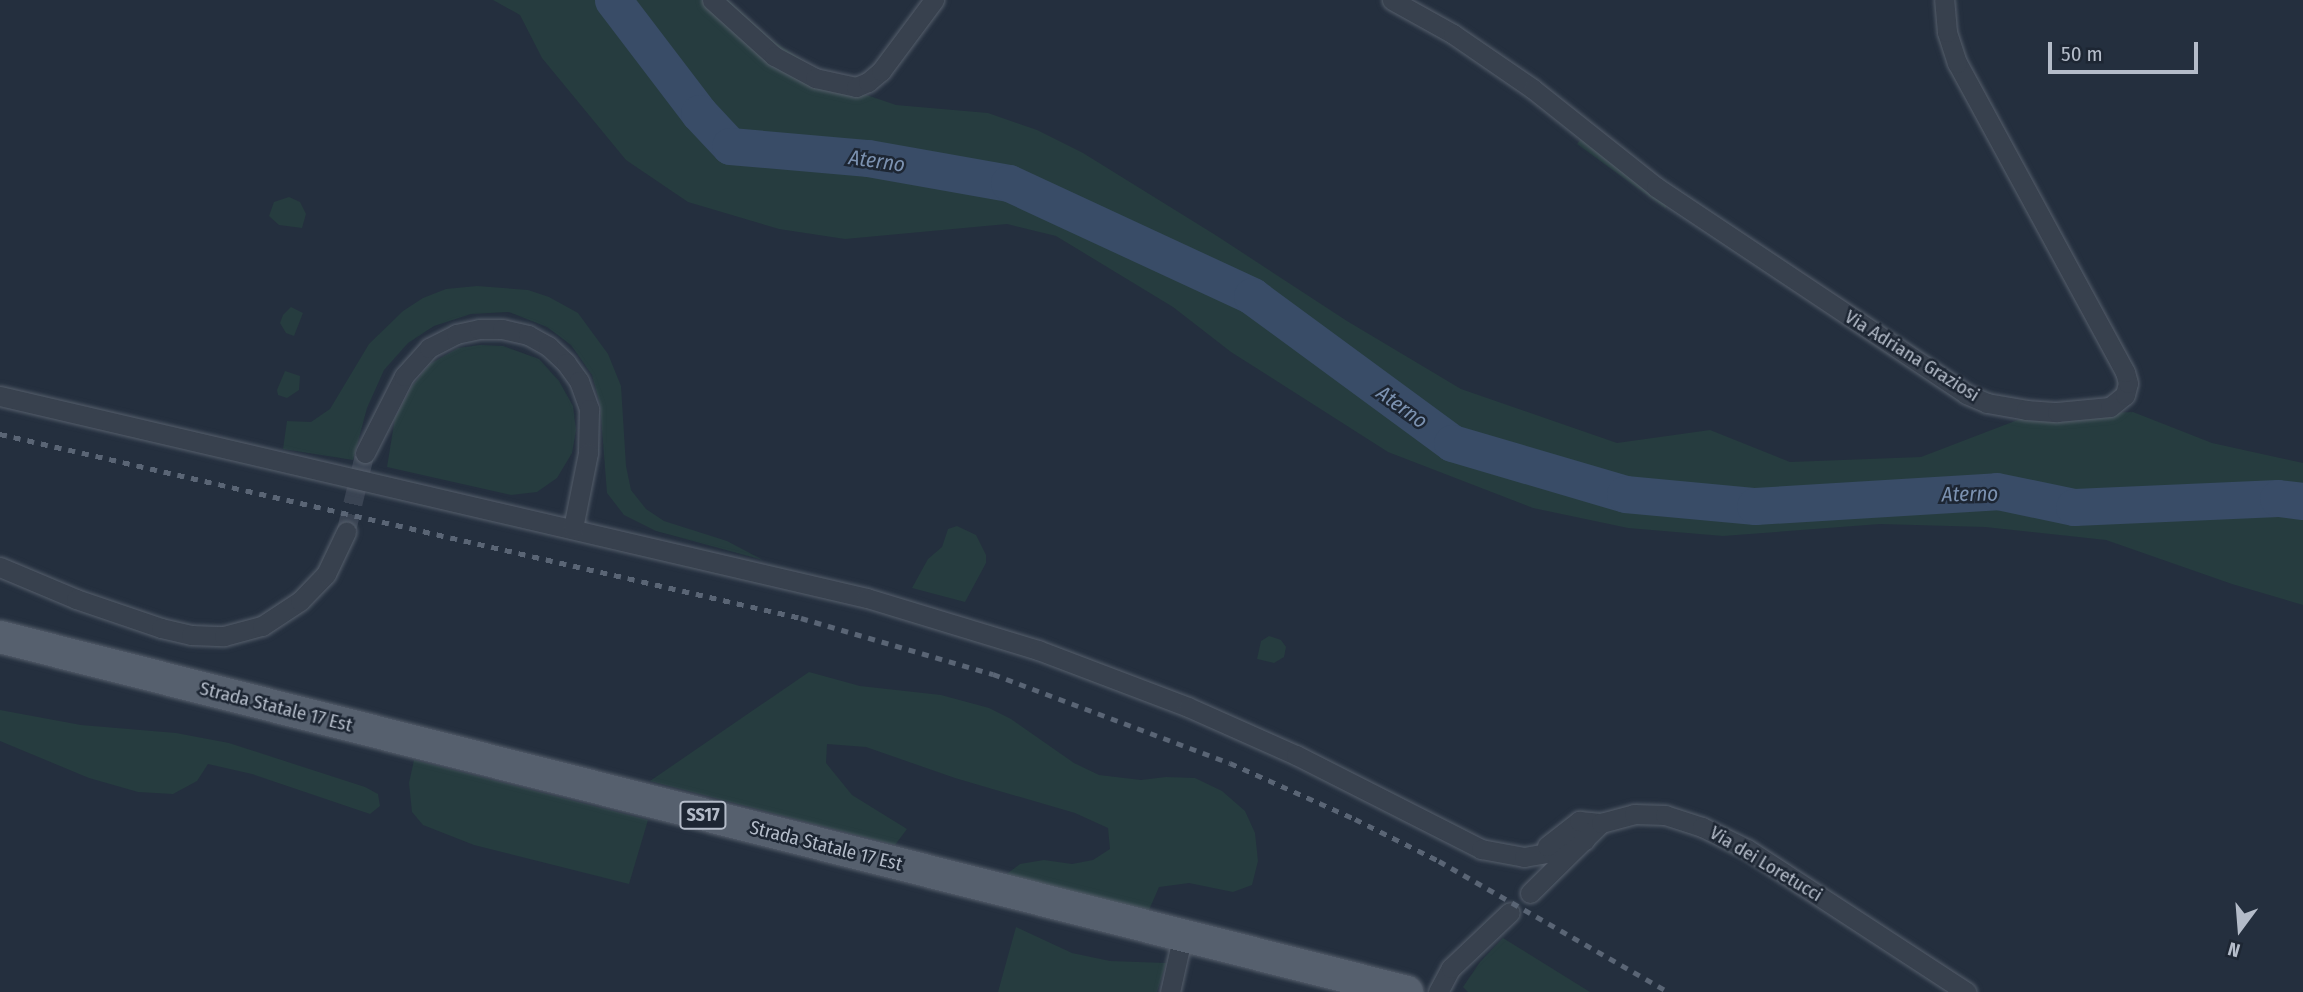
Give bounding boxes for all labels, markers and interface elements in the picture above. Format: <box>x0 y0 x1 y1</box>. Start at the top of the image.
scale bar <box>2051 28 2202 72</box>
text: 50 m <box>2061 41 2103 67</box>
water label: Aterno <box>847 145 907 177</box>
street label: Via Adriana Graziosi <box>1841 305 1983 407</box>
water label: Aterno <box>1372 380 1432 434</box>
water label: Aterno <box>1942 481 1998 507</box>
street label: Strada Statale 17 Est <box>197 677 355 737</box>
road number: SS17 <box>678 800 728 830</box>
street label: Strada Statale 17 Est <box>747 816 905 876</box>
street label: Via dei Loretucci <box>1706 821 1826 907</box>
north arrow <box>2205 894 2275 964</box>
text: N <box>2225 937 2243 962</box>

